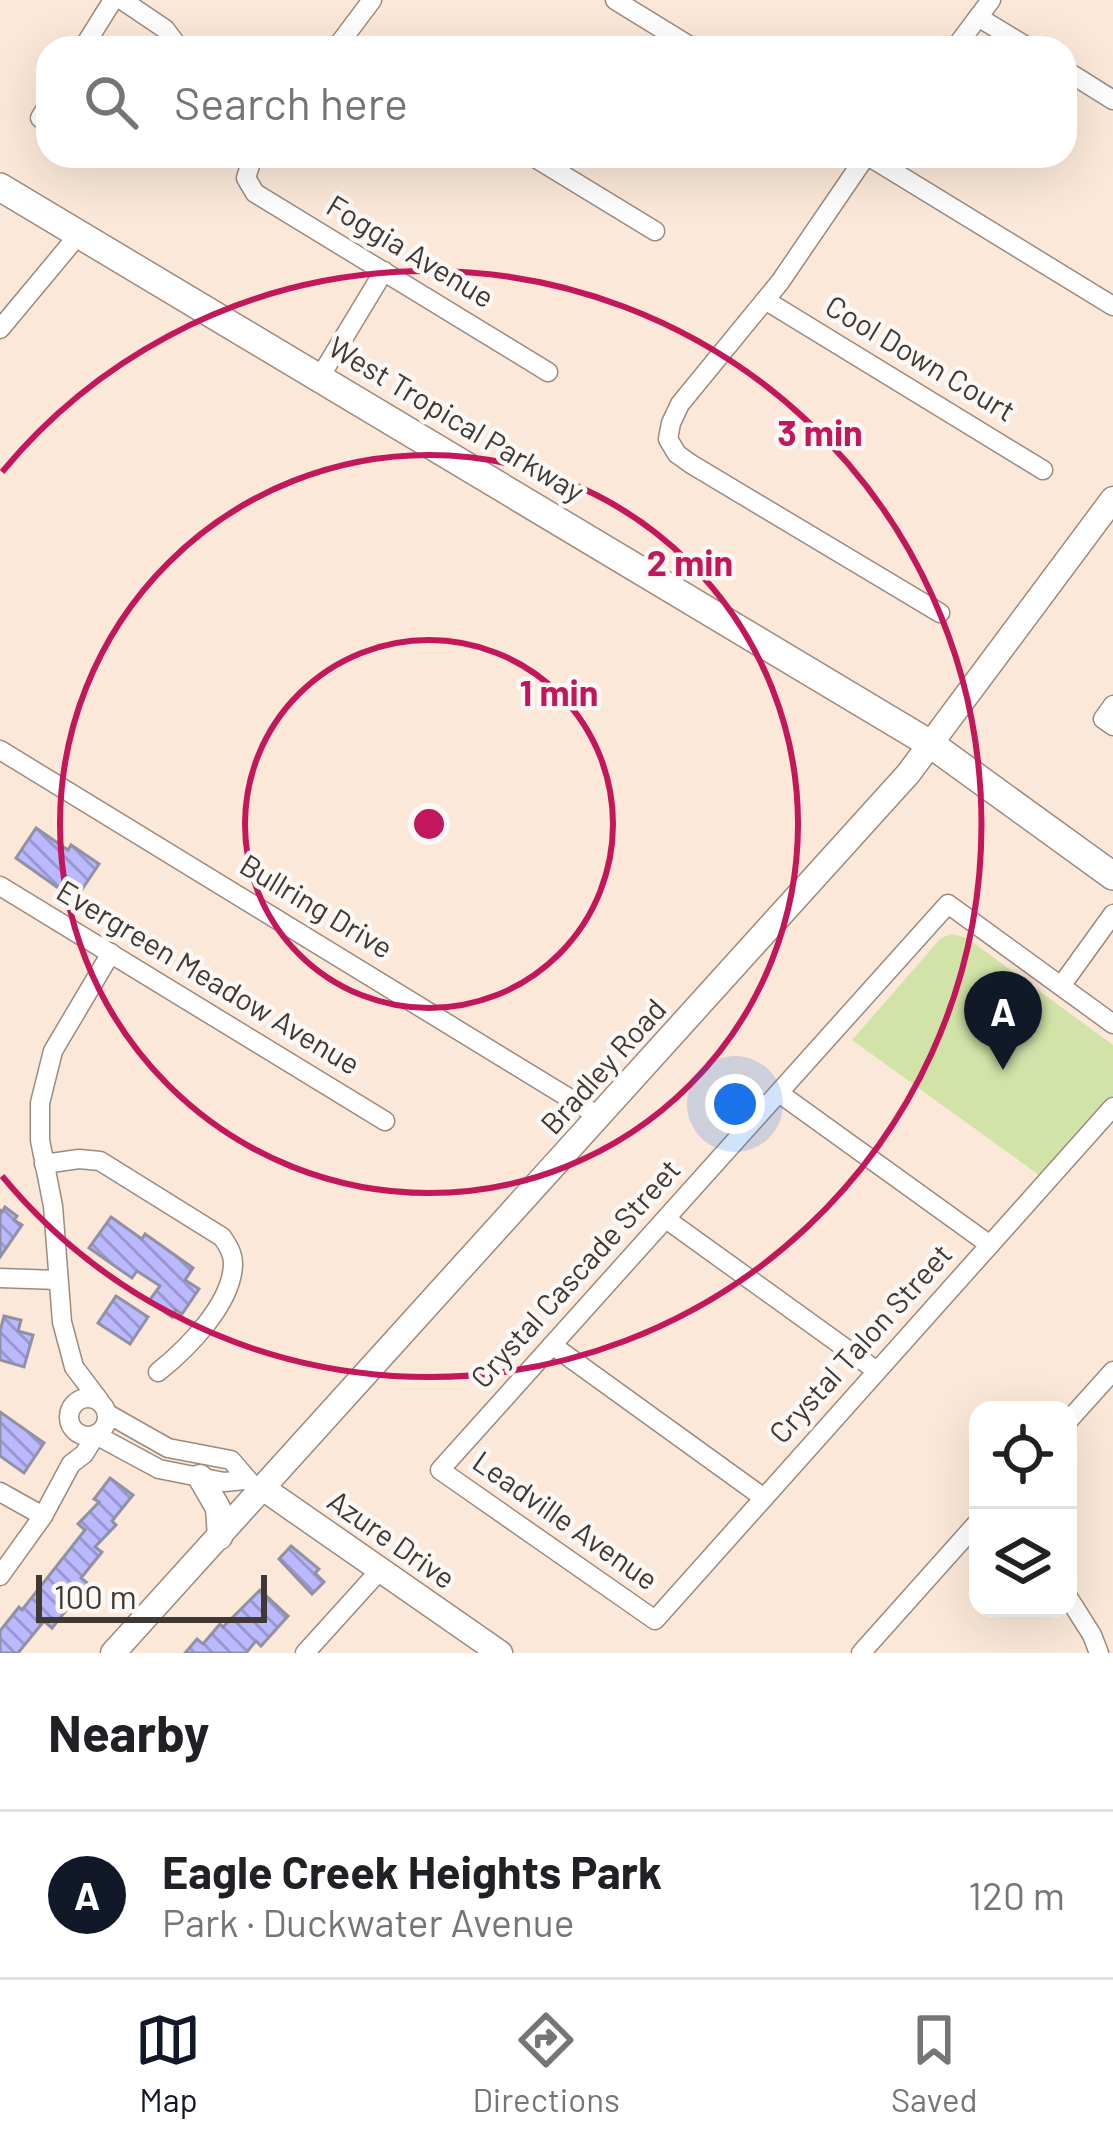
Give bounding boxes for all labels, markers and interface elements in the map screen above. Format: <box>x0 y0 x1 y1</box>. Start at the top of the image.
search box <box>36 36 1077 168</box>
icon: search <box>78 69 144 135</box>
text: Search here <box>174 75 408 129</box>
street label: Foggia Avenue <box>321 186 501 314</box>
street label: Cool Down Court <box>820 287 1022 428</box>
street label: West Tropical Parkway <box>323 328 591 509</box>
text: 3 min <box>777 410 863 453</box>
text: 2 min <box>647 540 733 583</box>
text: 1 min <box>520 670 598 713</box>
centre of rings <box>408 803 450 845</box>
street label: Bullring Drive <box>234 846 400 965</box>
street label: Evergreen Meadow Avenue <box>51 871 367 1081</box>
pin: A <box>964 971 1042 1070</box>
street label: Bradley Road <box>532 990 673 1141</box>
your location <box>705 1074 765 1134</box>
street label: Crystal Cascade Street <box>462 1151 687 1394</box>
street label: Crystal Talon Street <box>761 1236 958 1450</box>
map controls <box>969 1401 1077 1617</box>
button: locate <box>969 1401 1077 1509</box>
street label: Leadville Avenue <box>467 1442 666 1597</box>
street label: Azure Drive <box>322 1481 463 1595</box>
button: layers <box>969 1509 1077 1617</box>
scale bar <box>36 1569 267 1622</box>
text: 100 m <box>54 1576 137 1616</box>
text: Nearby <box>48 1701 209 1762</box>
text: Eagle Creek Heights Park <box>162 1844 662 1898</box>
text: A <box>74 1871 100 1918</box>
text: 120 m <box>968 1871 1065 1918</box>
text: Park · Duckwater Avenue <box>162 1898 575 1945</box>
tab: Map <box>135 2007 201 2119</box>
tab: Directions <box>472 2007 620 2119</box>
tab: Saved <box>891 2007 978 2119</box>

